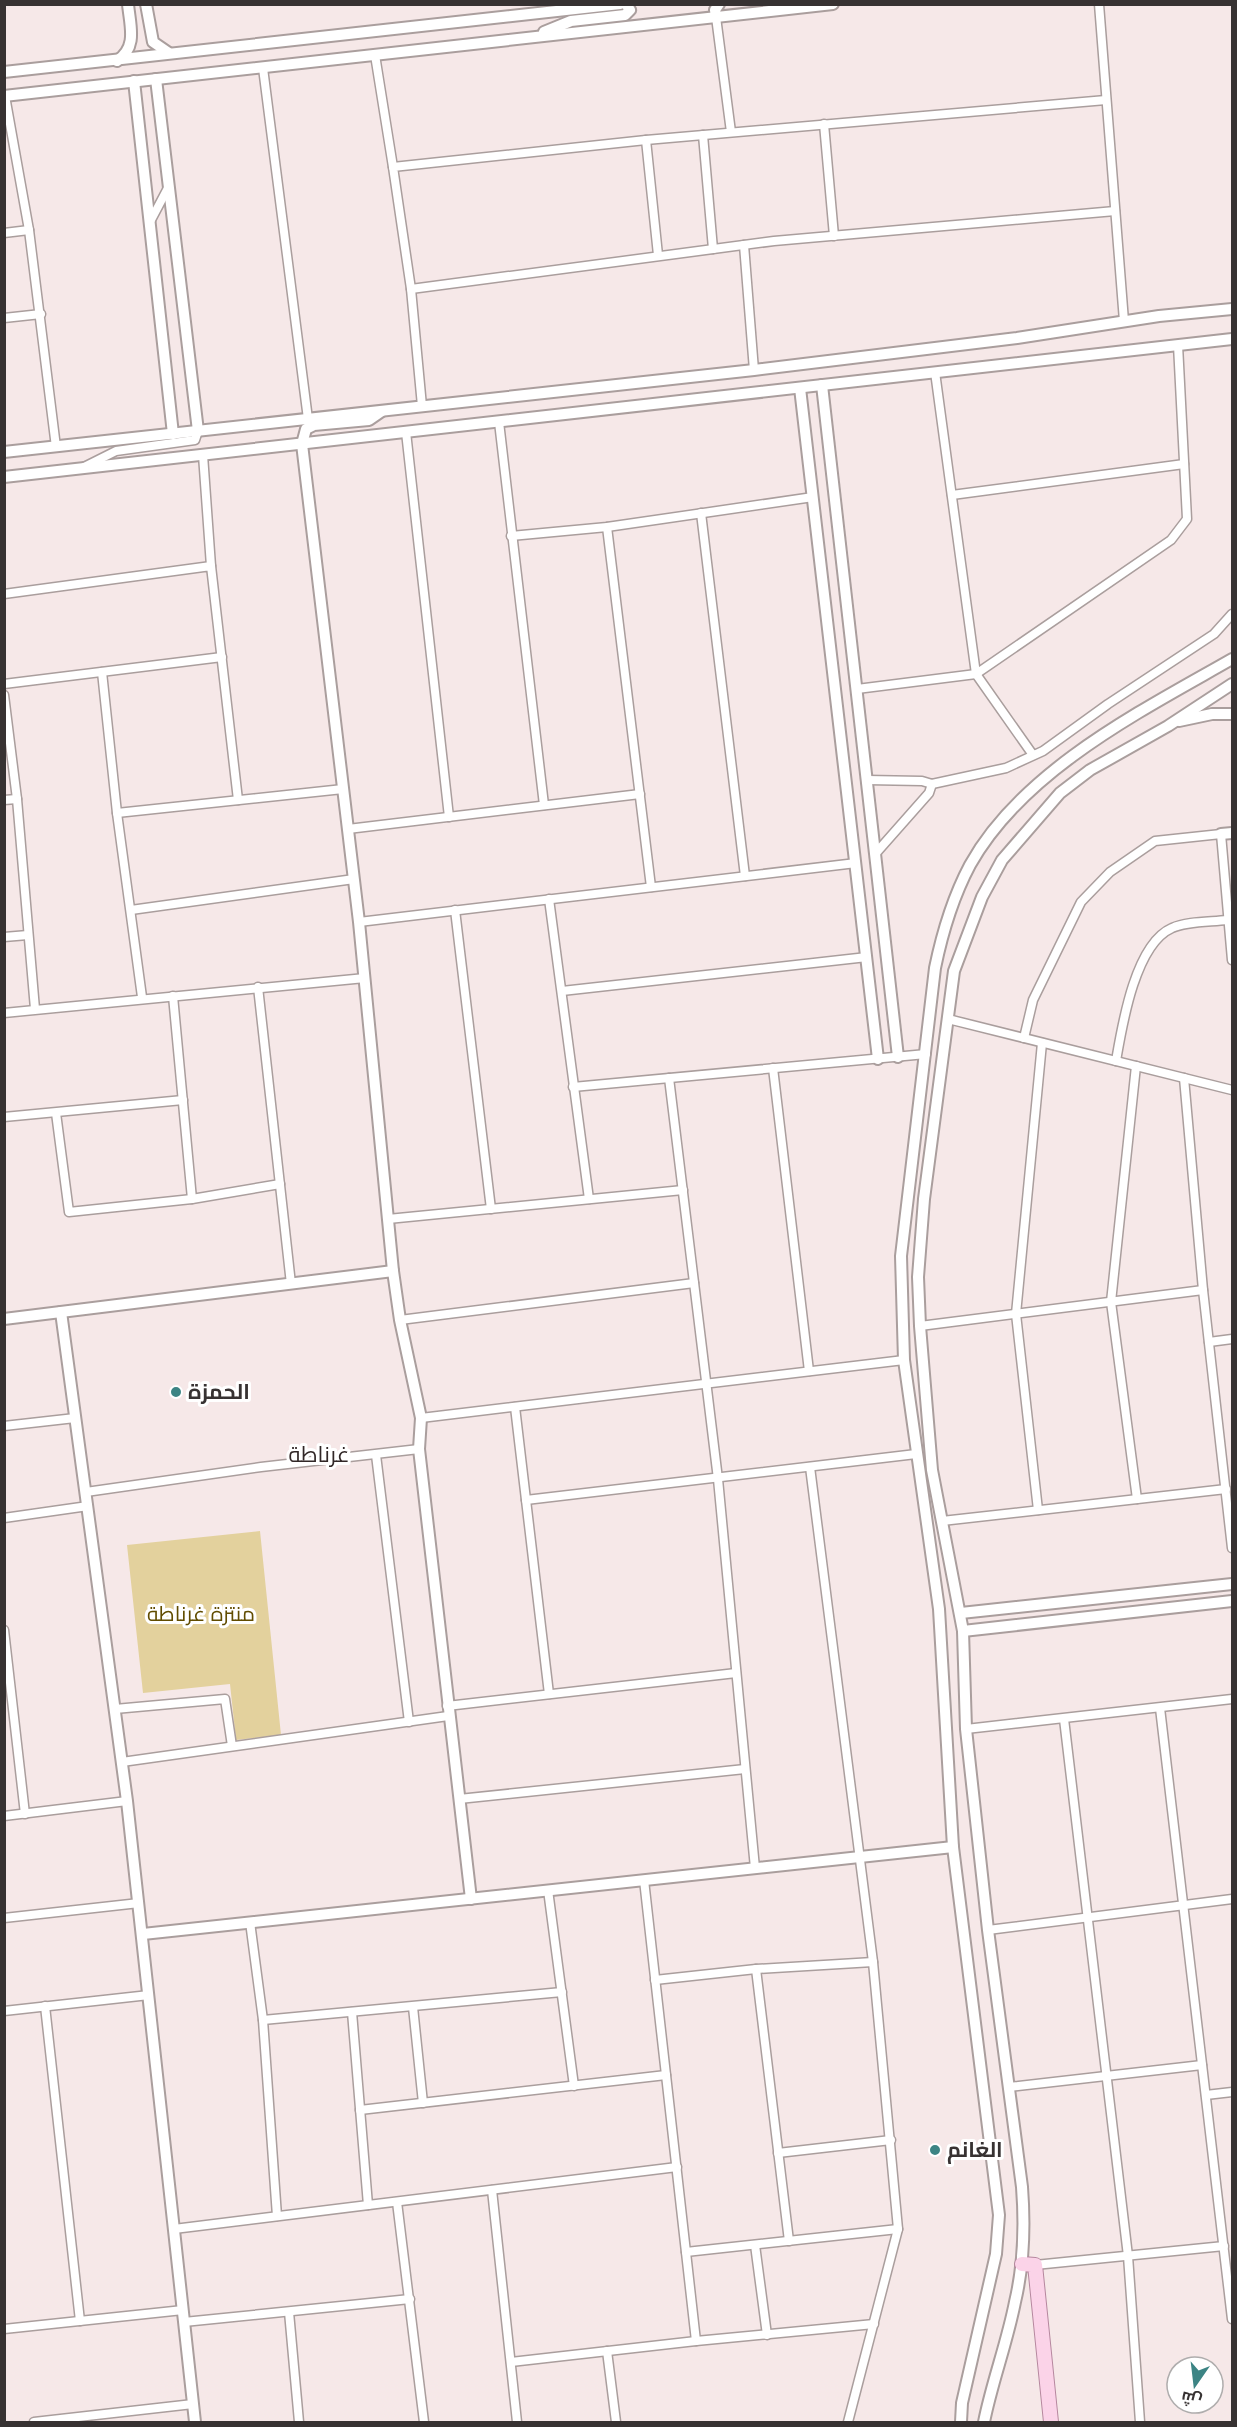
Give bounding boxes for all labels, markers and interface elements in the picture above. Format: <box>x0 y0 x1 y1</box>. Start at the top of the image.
place label: الحمزة <box>188 1378 250 1404</box>
marker: الحمزة <box>169 1385 183 1399</box>
district label: غرناطة <box>288 1440 350 1468</box>
park label: منتزة غرناطة <box>147 1600 255 1626</box>
place label: الغانم <box>947 2136 1003 2164</box>
marker: الغانم <box>928 2143 942 2157</box>
north arrow <box>1165 2355 1225 2415</box>
text: ش <box>1179 2387 1204 2412</box>

